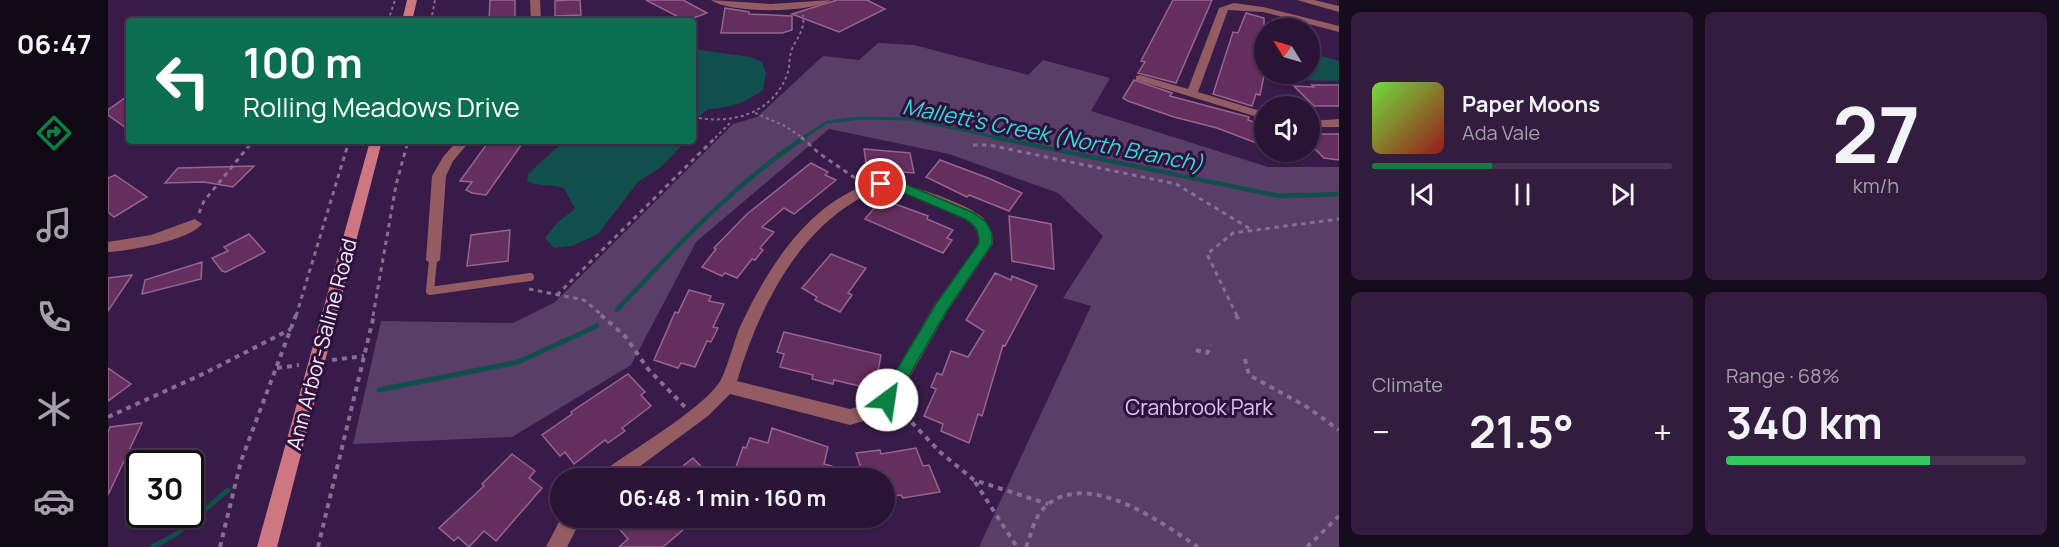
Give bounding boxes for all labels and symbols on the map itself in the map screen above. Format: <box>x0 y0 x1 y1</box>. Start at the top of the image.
north arrow <box>1254 18 1320 84</box>
water label: Mallett's Creek (North Branch) <box>900 91 1206 179</box>
pin <box>855 158 906 209</box>
street label: Ann Arbor-Saline Road <box>279 235 363 453</box>
position arrow <box>855 368 919 432</box>
park label: Cranbrook Park <box>1125 393 1273 421</box>
speed limit sign: 30 <box>126 450 204 528</box>

